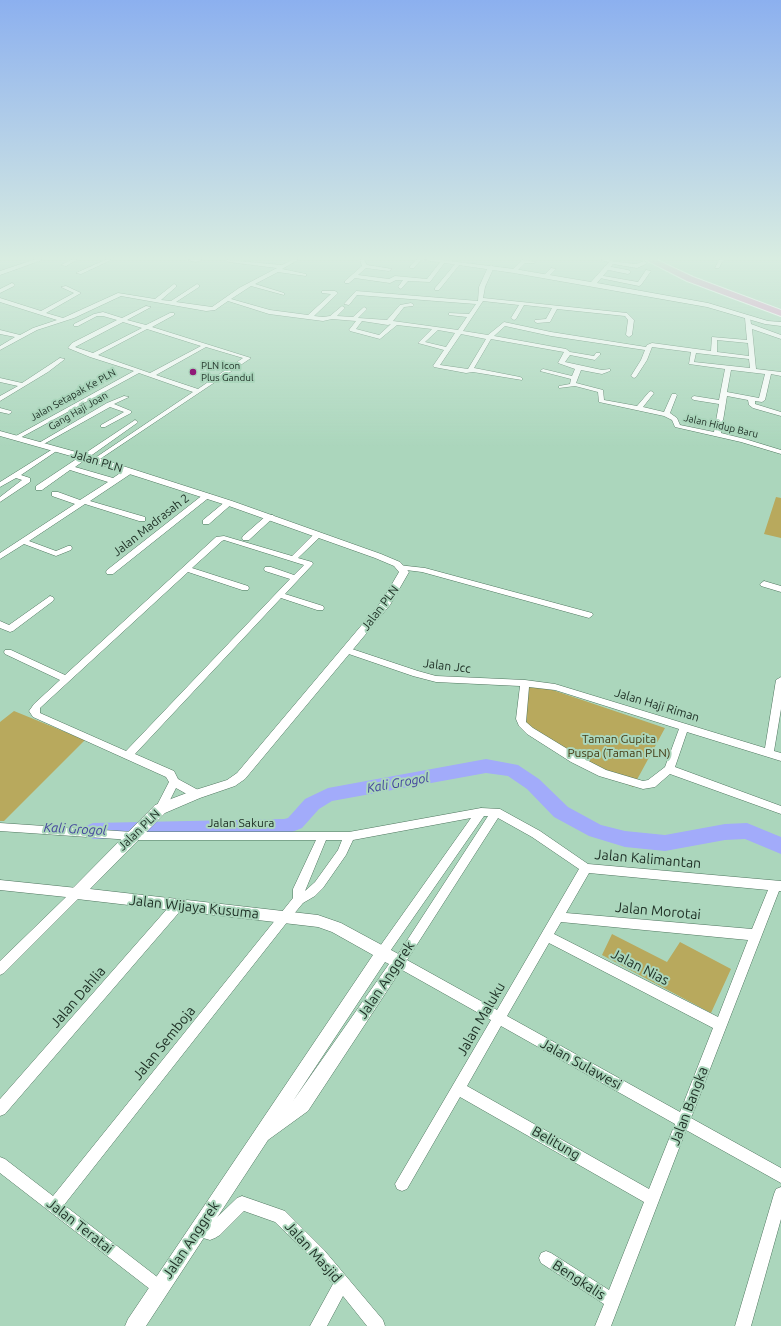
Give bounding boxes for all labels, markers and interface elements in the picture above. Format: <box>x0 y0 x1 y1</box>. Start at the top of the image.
place label: PLN Icon Plus Gandul <box>201 360 254 384</box>
street label: Jalan Setapak Ke PLN <box>28 366 118 424</box>
marker: PLN Icon Plus Gandul <box>188 367 198 377</box>
street label: Gang Haji Joan <box>46 389 110 433</box>
street label: Jalan Hidup Baru <box>683 412 759 440</box>
street label: Jalan PLN <box>70 446 124 476</box>
street label: Jalan Madrasah 2 <box>110 491 192 559</box>
street label: Jalan PLN <box>358 583 402 633</box>
street label: Jalan Jcc <box>422 656 472 676</box>
street label: Jalan Haji Riman <box>613 685 701 725</box>
park label: Taman Gupita Puspa (Taman PLN) <box>567 732 671 760</box>
water label: Kali Grogol <box>366 770 430 796</box>
street label: Jalan PLN <box>115 806 163 854</box>
street label: Jalan Sakura <box>207 816 275 830</box>
water label: Kali Grogol <box>43 820 107 838</box>
street label: Jalan Kalimantan <box>594 846 702 872</box>
street label: Jalan Wijaya Kusuma <box>128 892 260 922</box>
street label: Jalan Morotai <box>614 899 702 923</box>
street label: Jalan Anggrek <box>354 938 418 1022</box>
street label: Jalan Nias <box>608 945 672 989</box>
street label: Jalan Dahlia <box>47 963 109 1031</box>
street label: Jalan Maluku <box>453 979 509 1059</box>
street label: Jalan Semboja <box>129 1003 199 1083</box>
street label: Jalan Sulawesi <box>537 1035 625 1093</box>
street label: Jalan Bangka <box>666 1064 712 1148</box>
street label: Belitung <box>529 1122 583 1164</box>
street label: Jalan Teratai <box>43 1195 117 1257</box>
street label: Jalan Anggrek <box>159 1198 223 1282</box>
street label: Jalan Masjid <box>281 1218 345 1286</box>
street label: Bengkalis <box>549 1257 609 1303</box>

